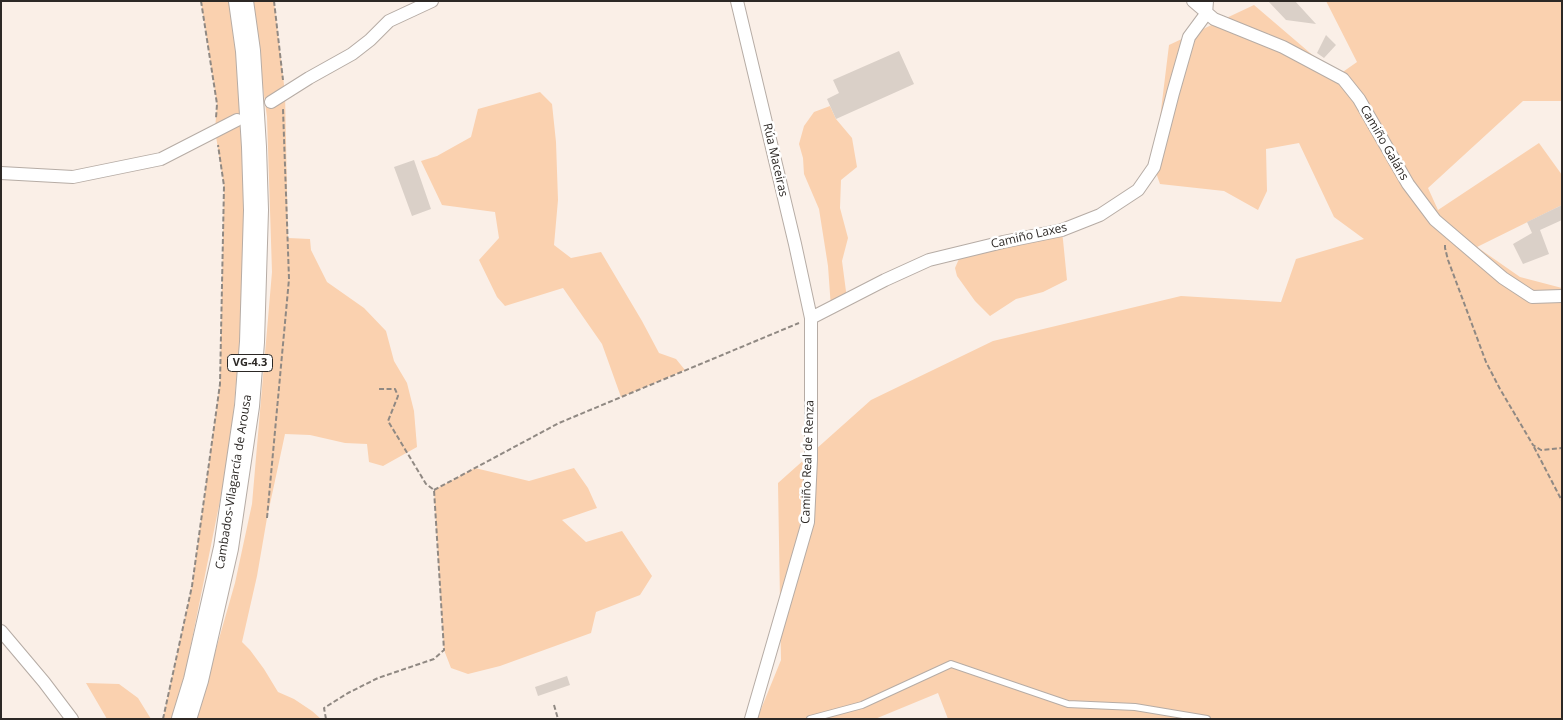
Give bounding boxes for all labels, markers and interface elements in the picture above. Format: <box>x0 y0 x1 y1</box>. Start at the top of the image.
street label: Camiño Galáns <box>1357 103 1411 183</box>
street label: Rúa Maceiras <box>760 122 790 198</box>
street label: Camiño Laxes <box>990 220 1068 252</box>
road number: VG-4.3 <box>228 354 272 372</box>
street label: Cambados-Vilagarcía de Arousa <box>213 394 255 570</box>
street label: Camiño Real de Renza <box>799 400 817 524</box>

